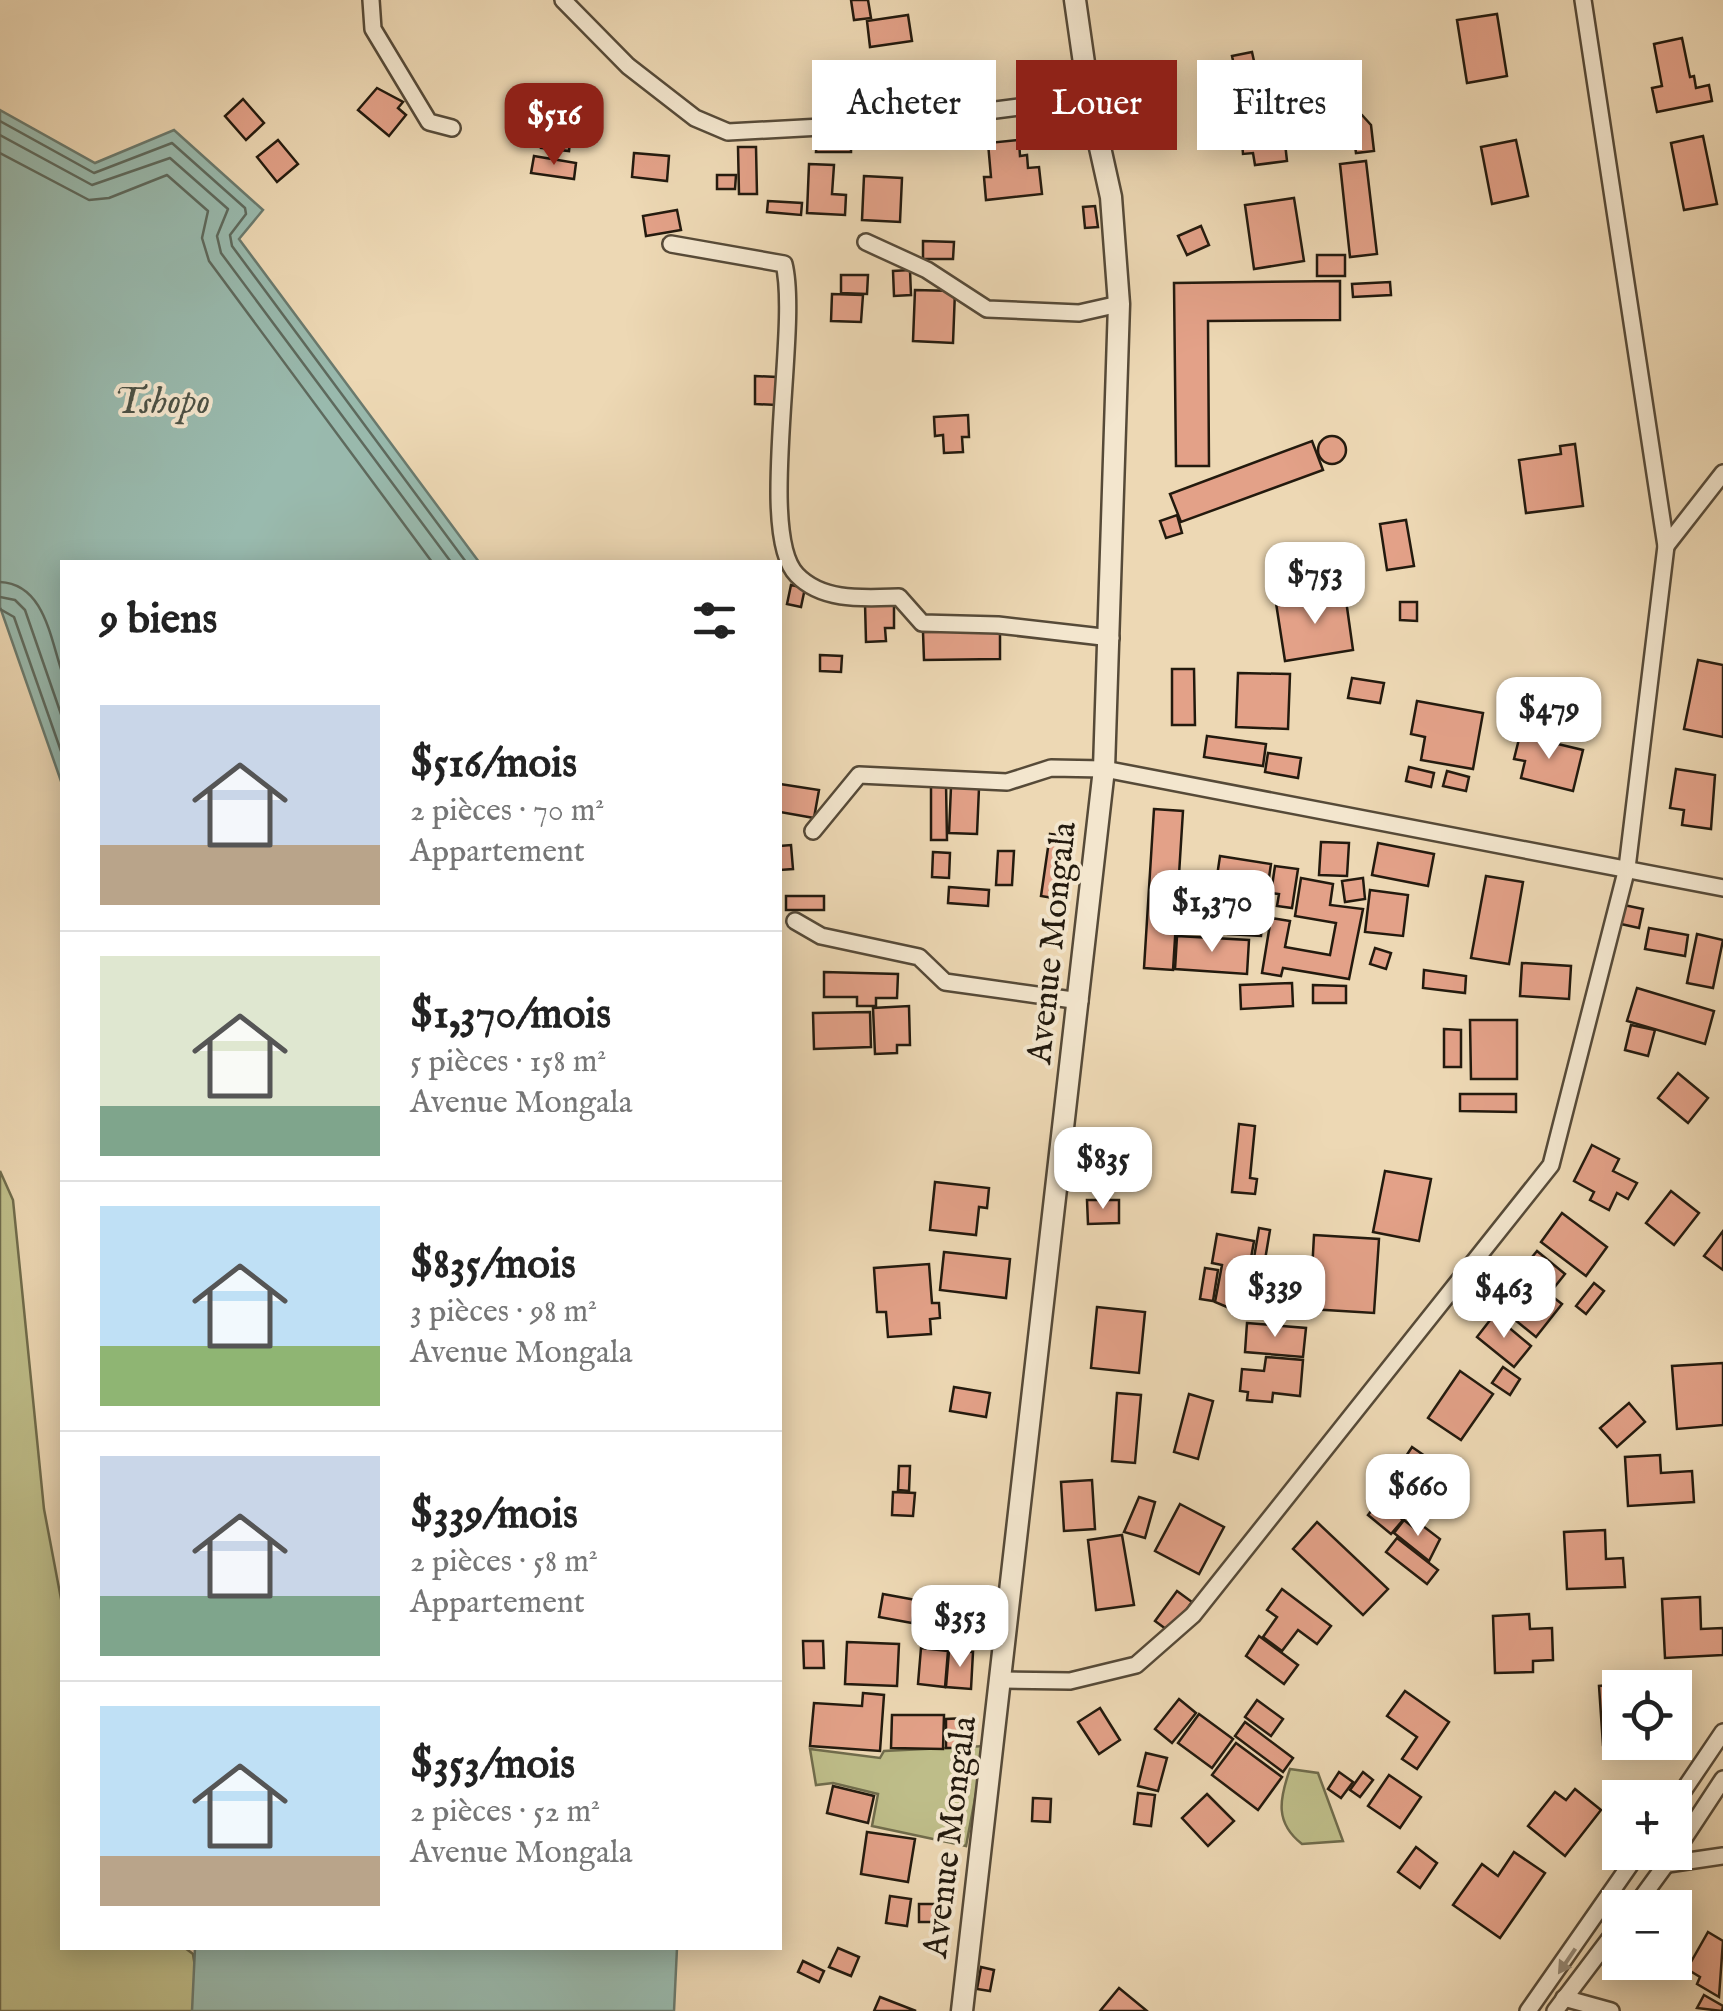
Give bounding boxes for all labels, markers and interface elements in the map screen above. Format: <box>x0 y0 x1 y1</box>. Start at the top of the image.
chip: Acheter <box>812 60 996 150</box>
chip: Louer <box>1016 60 1177 150</box>
chip: Filtres <box>1197 60 1362 150</box>
pin: $516 <box>495 83 613 168</box>
text: $516 <box>527 95 581 136</box>
water label: Tshopo <box>114 379 210 427</box>
pin: $753 <box>1256 542 1374 627</box>
text: $753 <box>1287 554 1343 595</box>
icon: filters <box>687 593 742 648</box>
text: 9 biens <box>100 594 217 647</box>
pin: $479 <box>1490 677 1608 762</box>
text: $479 <box>1518 689 1580 730</box>
text: $516/mois <box>410 738 577 791</box>
icon: home <box>180 745 300 865</box>
text: 2 pièces · 70 m² <box>410 791 604 832</box>
street label: Avenue Mongala <box>1018 819 1088 1067</box>
text: Appartement <box>410 832 585 873</box>
pin: $1,370 <box>1131 870 1293 955</box>
text: $1,370 <box>1172 882 1252 923</box>
text: $1,370/mois <box>410 989 611 1042</box>
icon: home <box>180 996 300 1116</box>
text: 5 pièces · 158 m² <box>410 1042 606 1083</box>
text: Avenue Mongala <box>410 1083 632 1124</box>
pin: $835 <box>1044 1127 1162 1212</box>
text: $835 <box>1076 1139 1130 1180</box>
text: $835/mois <box>410 1239 576 1292</box>
icon: home <box>180 1246 300 1366</box>
pin: $339 <box>1216 1255 1334 1340</box>
pin: $463 <box>1445 1256 1563 1341</box>
text: $339 <box>1247 1267 1303 1308</box>
text: $463 <box>1475 1268 1533 1309</box>
text: 3 pièces · 98 m² <box>410 1292 597 1333</box>
text: Avenue Mongala <box>410 1333 632 1374</box>
pin: $660 <box>1359 1454 1477 1539</box>
text: $660 <box>1388 1466 1448 1507</box>
text: $339/mois <box>410 1489 578 1542</box>
icon: home <box>180 1496 300 1616</box>
text: 2 pièces · 58 m² <box>410 1542 598 1583</box>
text: Appartement <box>410 1583 585 1624</box>
pin: $353 <box>901 1585 1019 1670</box>
text: $353 <box>933 1597 987 1638</box>
map controls <box>1602 1670 1692 1980</box>
button: locate <box>1602 1670 1692 1760</box>
street label: Avenue Mongala <box>914 1713 988 1961</box>
text: $353/mois <box>410 1739 575 1792</box>
icon: home <box>180 1746 300 1866</box>
button: + <box>1602 1780 1692 1870</box>
text: 2 pièces · 52 m² <box>410 1792 600 1833</box>
text: Avenue Mongala <box>410 1833 632 1874</box>
button: − <box>1602 1890 1692 1980</box>
one-way arrow <box>1558 1947 1577 1974</box>

